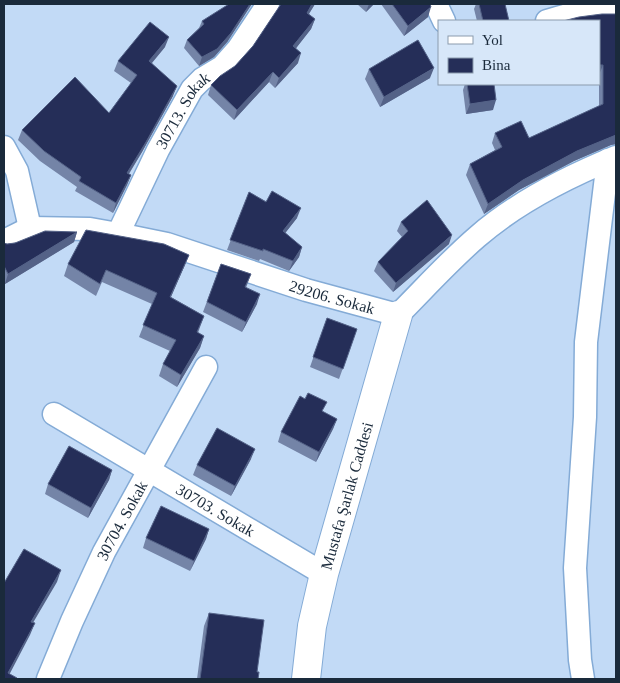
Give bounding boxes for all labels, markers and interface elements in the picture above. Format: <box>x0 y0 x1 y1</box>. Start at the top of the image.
legend <box>438 20 600 85</box>
text: Yol <box>482 32 503 48</box>
text: Bina <box>482 57 511 73</box>
street label: 30713. Sokak <box>152 68 212 152</box>
street label: 29206. Sokak <box>287 277 377 317</box>
street label: Mustafa Şarlak Caddesi <box>317 419 376 572</box>
street label: 30704. Sokak <box>93 478 150 563</box>
street label: 30703. Sokak <box>174 480 258 540</box>

